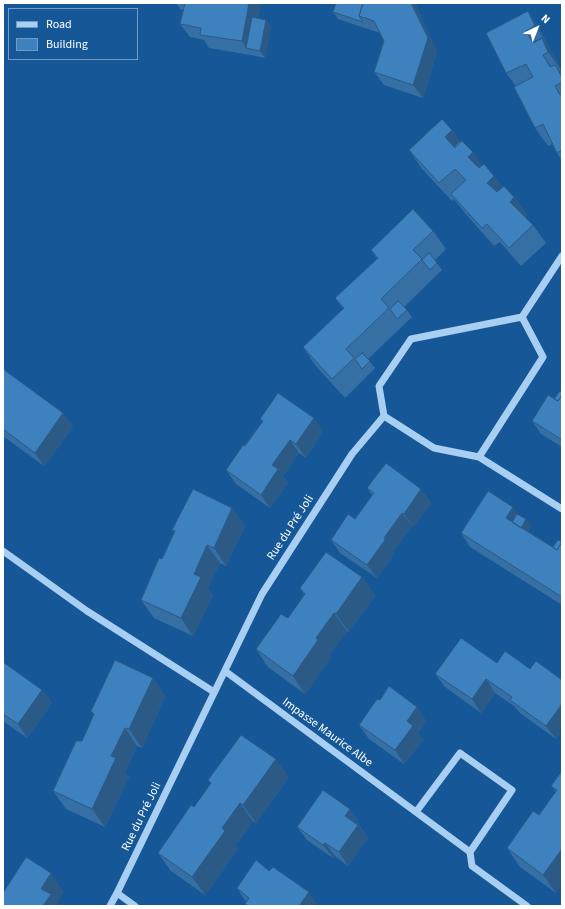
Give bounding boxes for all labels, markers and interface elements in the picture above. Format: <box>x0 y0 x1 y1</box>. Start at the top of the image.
legend <box>8 8 138 60</box>
north arrow <box>517 8 557 48</box>
text: N <box>538 11 553 27</box>
text: Road <box>46 16 72 33</box>
text: Building <box>46 36 88 53</box>
street label: Rue du Pré Joli <box>265 493 317 563</box>
street label: Impasse Maurice Albe <box>279 695 375 771</box>
street label: Rue du Pré Joli <box>119 780 165 854</box>

